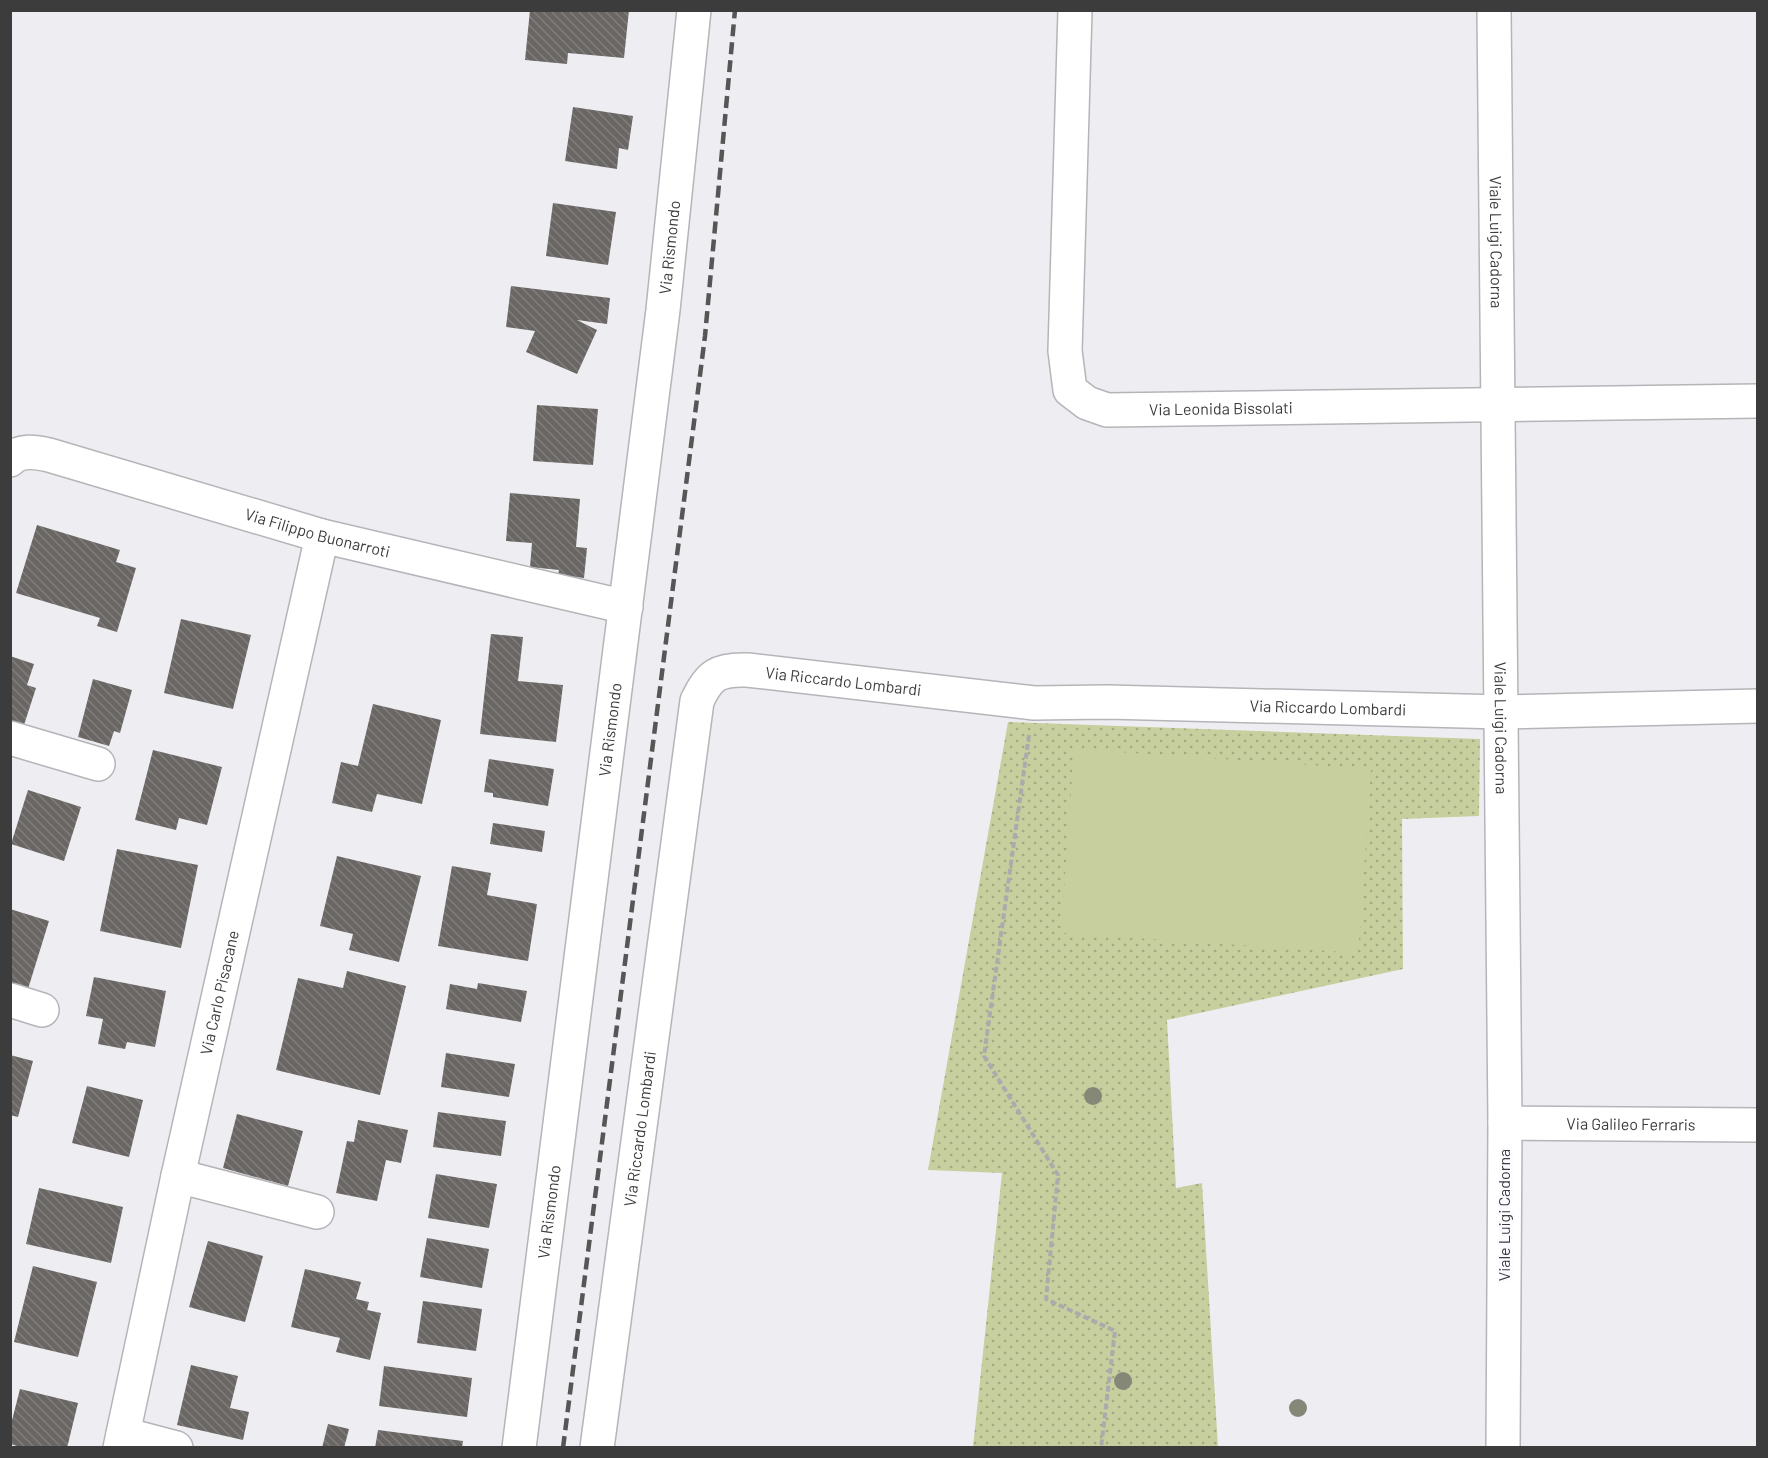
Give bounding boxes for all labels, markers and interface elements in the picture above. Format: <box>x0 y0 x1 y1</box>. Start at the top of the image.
street label: Viale Luigi Cadorna <box>1487 176 1507 308</box>
street label: Via Rismondo <box>655 199 683 295</box>
street label: Via Leonida Bissolati <box>1149 397 1293 418</box>
street label: Via Filippo Buonarroti <box>243 504 392 561</box>
street label: Via Riccardo Lombardi <box>765 662 922 699</box>
street label: Viale Luigi Cadorna <box>1491 662 1512 794</box>
street label: Via Rismondo <box>594 682 625 778</box>
street label: Via Riccardo Lombardi <box>1249 696 1407 719</box>
street label: Via Carlo Pisacane <box>196 928 242 1057</box>
street label: Via Riccardo Lombardi <box>619 1050 659 1208</box>
street label: Via Galileo Ferraris <box>1566 1113 1696 1134</box>
street label: Viale Luigi Cadorna <box>1494 1149 1513 1281</box>
street label: Via Rismondo <box>533 1164 564 1260</box>

